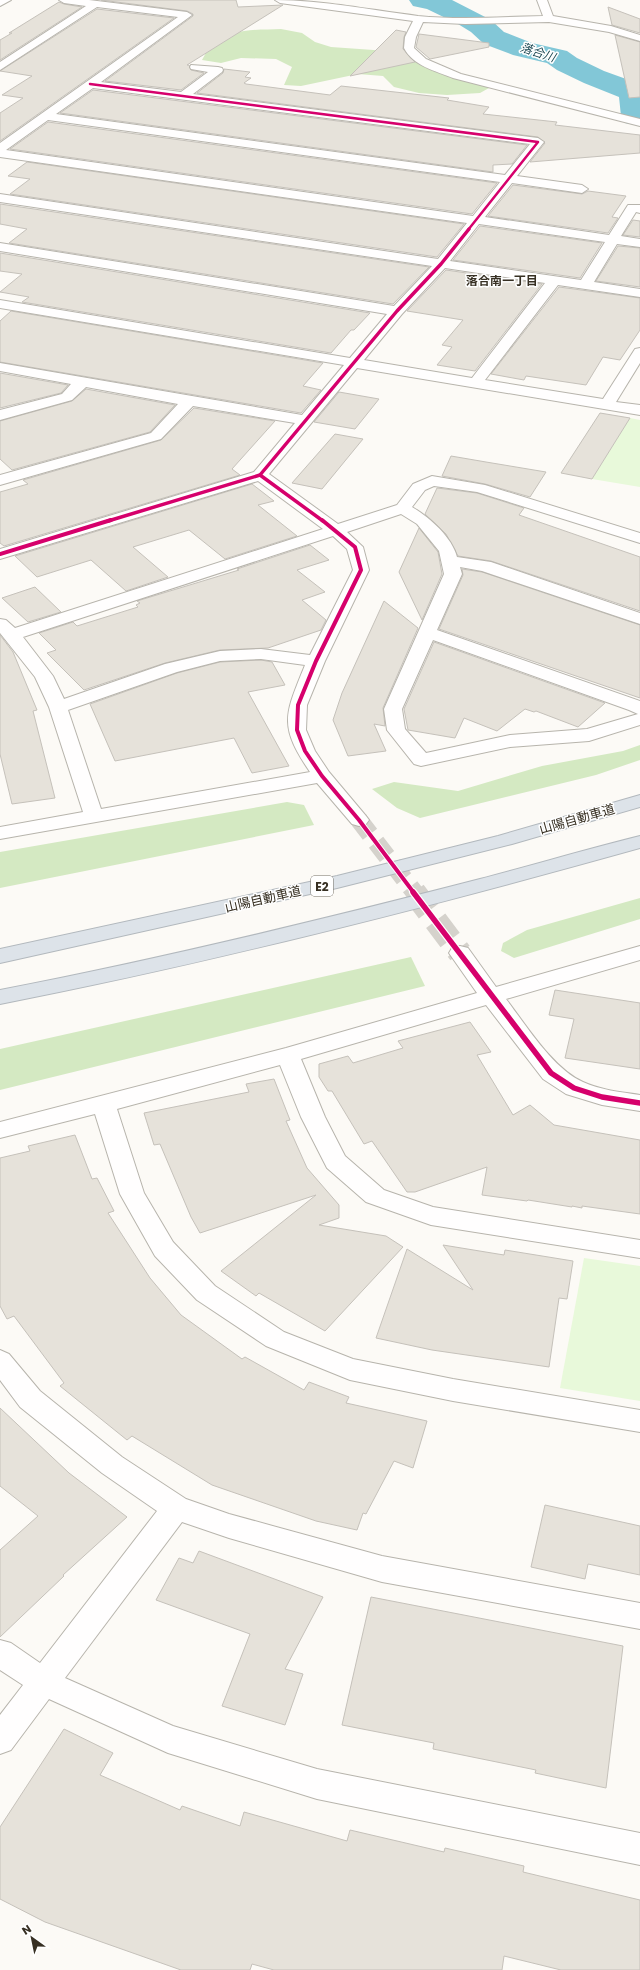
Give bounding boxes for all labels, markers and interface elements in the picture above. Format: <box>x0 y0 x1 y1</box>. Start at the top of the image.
water label: 落合川 <box>518 38 560 66</box>
district label: 落合南一丁目 <box>466 272 538 289</box>
street label: 山陽自動車道 <box>537 799 617 839</box>
road number: E2 <box>311 876 333 896</box>
street label: 山陽自動車道 <box>223 881 303 917</box>
north arrow <box>12 1918 52 1958</box>
text: N <box>19 1921 34 1939</box>

